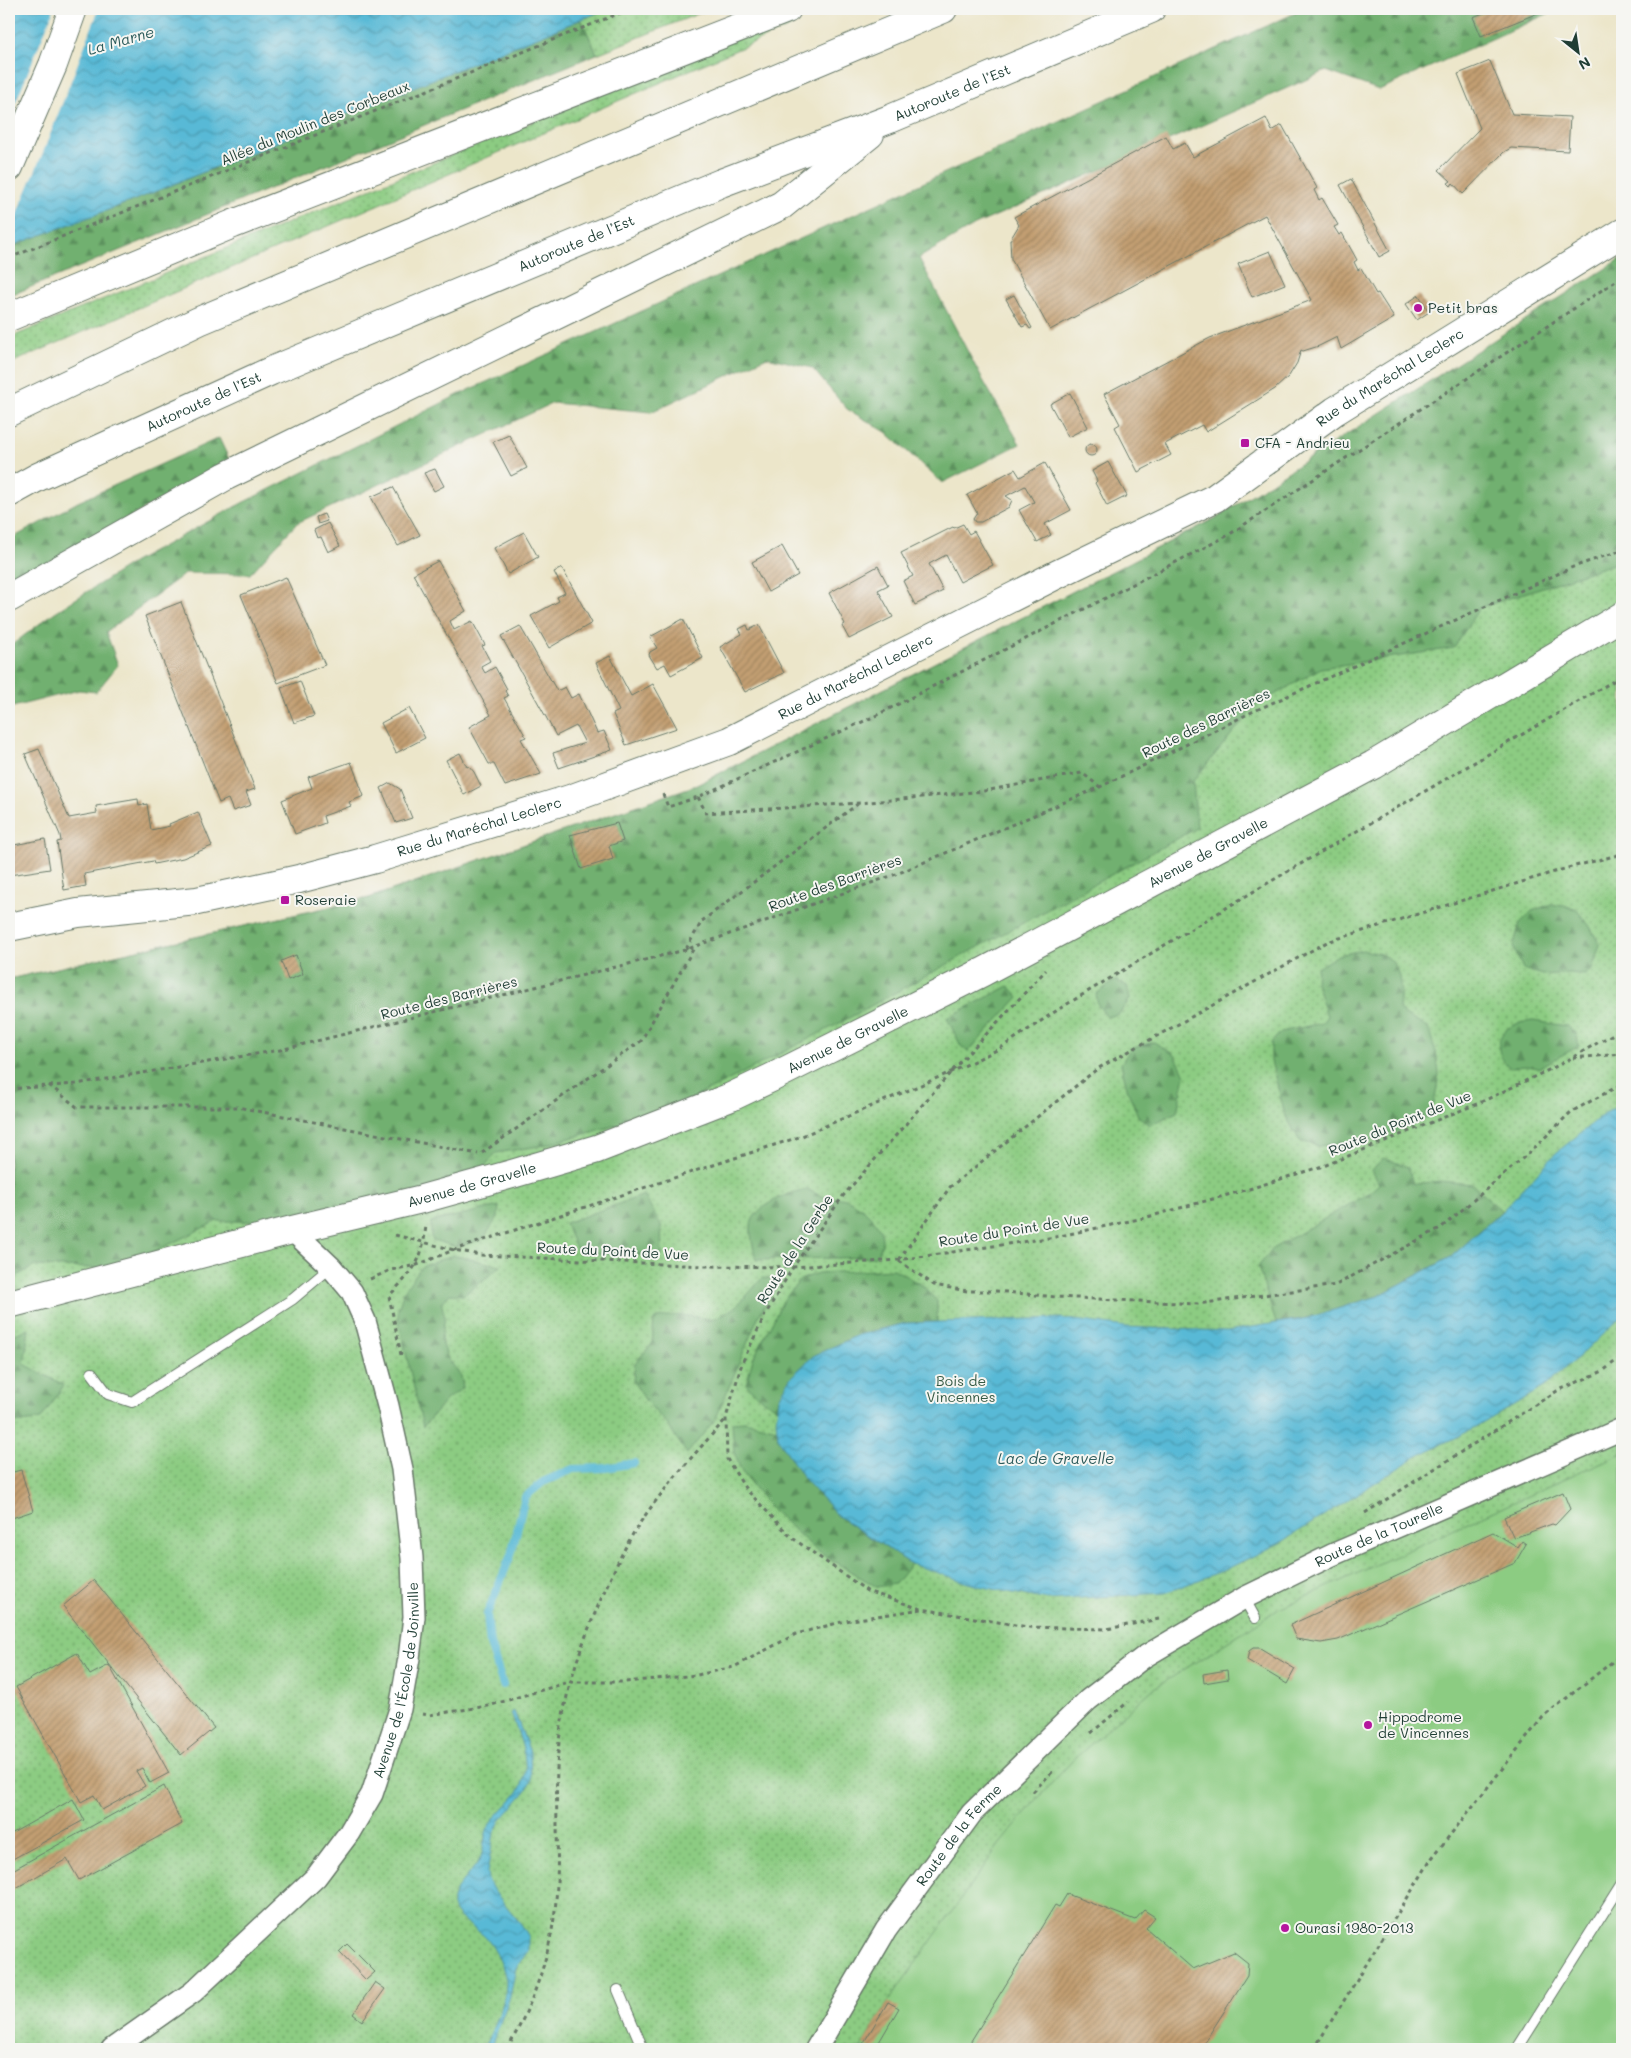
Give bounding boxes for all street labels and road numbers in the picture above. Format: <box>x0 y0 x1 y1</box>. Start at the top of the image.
street label: Autoroute de l’Est <box>891 59 1013 125</box>
street label: Allée du Moulin des Corbeaux <box>218 76 412 169</box>
street label: Autoroute de l’Est <box>515 210 637 276</box>
street label: Rue du Maréchal Leclerc <box>1312 324 1467 431</box>
street label: Autoroute de l’Est <box>143 367 264 436</box>
street label: Rue du Maréchal Leclerc <box>775 629 936 724</box>
street label: Route des Barrières <box>1139 683 1273 762</box>
street label: Rue du Maréchal Leclerc <box>395 792 564 861</box>
street label: Avenue de Gravelle <box>1145 813 1271 892</box>
street label: Route des Barrières <box>766 850 904 915</box>
street label: Route des Barrières <box>379 971 519 1024</box>
street label: Avenue de Gravelle <box>784 1001 911 1077</box>
street label: Route du Point de Vue <box>1326 1085 1474 1160</box>
street label: Avenue de Gravelle <box>405 1157 538 1211</box>
street label: Route de la Gerbe <box>752 1190 837 1307</box>
street label: Route du Point de Vue <box>937 1208 1091 1251</box>
street label: Route du Point de Vue <box>537 1237 689 1264</box>
street label: Route de la Tourelle <box>1311 1498 1446 1571</box>
street label: Avenue de l'École de Joinville <box>368 1582 423 1781</box>
street label: Route de la Ferme <box>912 1779 1005 1890</box>

